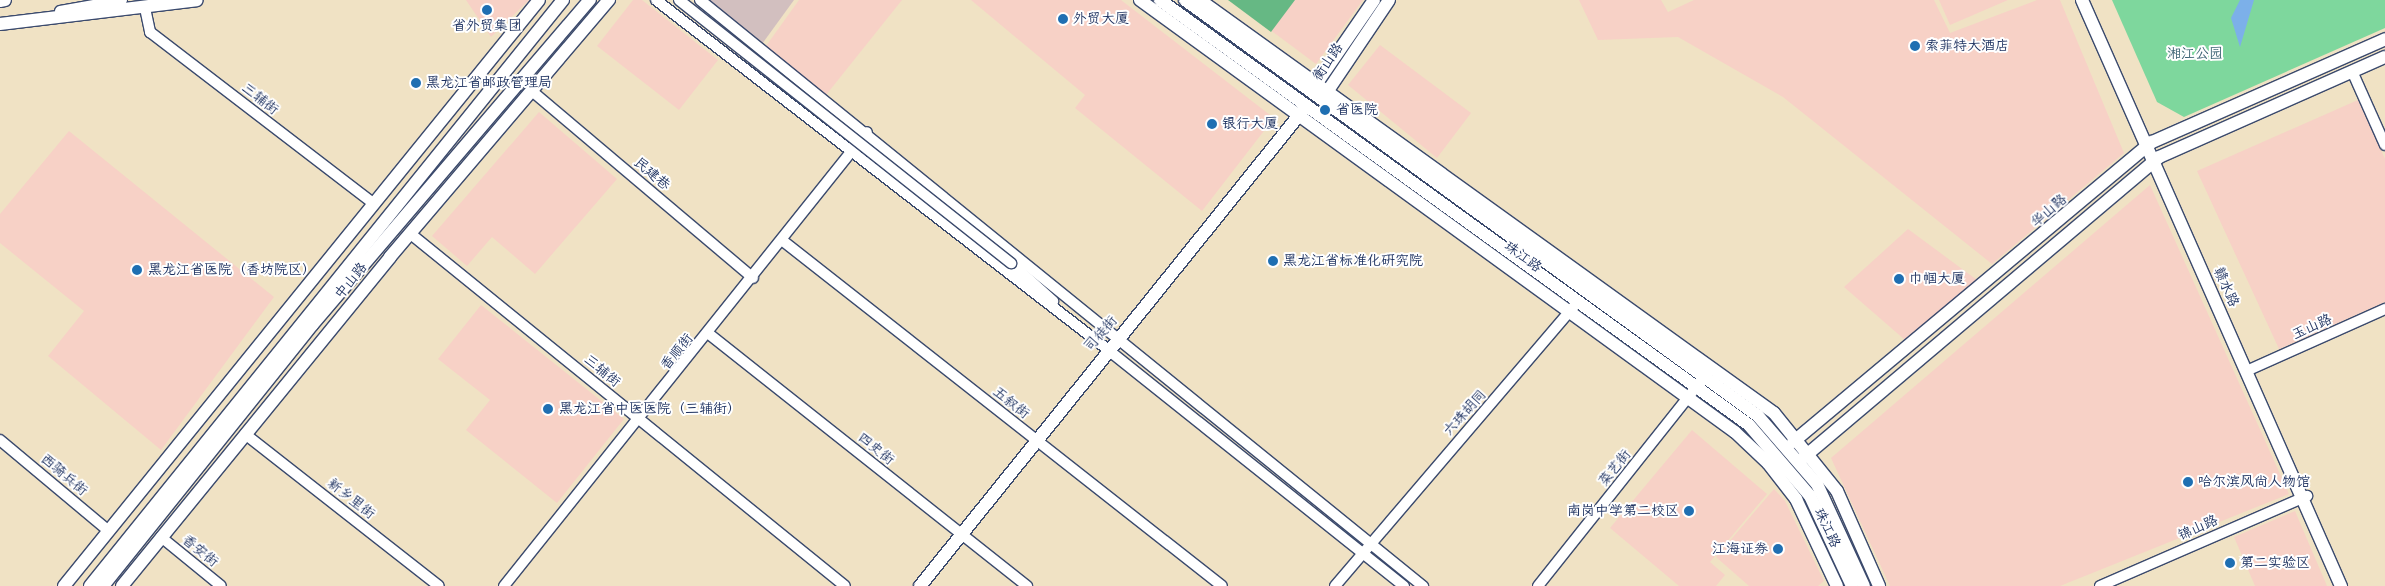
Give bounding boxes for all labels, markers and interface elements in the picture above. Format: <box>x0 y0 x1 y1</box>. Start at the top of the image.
marker: 省外贸集团 <box>481 4 493 16</box>
place label: 外贸大厦 <box>1073 11 1129 27</box>
marker: 外贸大厦 <box>1057 13 1069 25</box>
place label: 省外贸集团 <box>452 18 522 34</box>
place label: 索菲特大酒店 <box>1925 38 2009 54</box>
street label: 衡山路 <box>1309 40 1347 84</box>
marker: 索菲特大酒店 <box>1909 40 1921 52</box>
park label: 湘江公园 <box>2167 46 2223 62</box>
place label: 黑龙江省邮政管理局 <box>426 75 552 91</box>
marker: 黑龙江省邮政管理局 <box>410 77 422 89</box>
street label: 三辅街 <box>238 79 282 119</box>
place label: 省医院 <box>1336 102 1378 118</box>
marker: 省医院 <box>1318 103 1332 117</box>
place label: 银行大厦 <box>1222 116 1278 132</box>
marker: 银行大厦 <box>1206 118 1218 130</box>
street label: 民建巷 <box>631 154 673 194</box>
street label: 华山路 <box>2028 191 2070 231</box>
street label: 珠江路 <box>1501 238 1545 276</box>
place label: 黑龙江省标准化研究院 <box>1283 253 1423 269</box>
marker: 黑龙江省标准化研究院 <box>1267 255 1279 267</box>
street label: 中山路 <box>331 259 371 303</box>
place label: 黑龙江省医院（香坊院区） <box>148 262 316 278</box>
marker: 黑龙江省医院（香坊院区） <box>130 263 144 277</box>
street label: 赣水路 <box>2210 264 2242 310</box>
place label: 巾帼大厦 <box>1909 271 1965 287</box>
marker: 巾帼大厦 <box>1893 273 1905 285</box>
street label: 玉山路 <box>2289 311 2335 343</box>
street label: 司徒街 <box>1081 313 1121 355</box>
street label: 香顺街 <box>657 330 697 374</box>
street label: 三辅街 <box>580 351 624 391</box>
street label: 五叙街 <box>989 383 1033 423</box>
street label: 六珠胡同 <box>1440 387 1490 439</box>
place label: 黑龙江省中医医院（三辅街） <box>559 401 741 417</box>
marker: 黑龙江省中医医院（三辅街） <box>541 402 555 416</box>
street label: 四史街 <box>854 429 898 469</box>
street label: 菜艺街 <box>1595 446 1635 490</box>
street label: 西骑兵街 <box>37 451 91 499</box>
place label: 哈尔滨风尚人物馆 <box>2198 474 2310 490</box>
street label: 新乡里街 <box>324 475 378 523</box>
marker: 哈尔滨风尚人物馆 <box>2182 476 2194 488</box>
place label: 南岗中学第二校区 <box>1567 503 1679 519</box>
marker: 南岗中学第二校区 <box>1683 505 1695 517</box>
street label: 珠江路 <box>1811 505 1843 551</box>
street label: 锦山路 <box>2175 512 2221 544</box>
street label: 香安街 <box>178 531 222 571</box>
place label: 江海证券 <box>1712 541 1768 557</box>
marker: 江海证券 <box>1772 543 1784 555</box>
place label: 第二实验区 <box>2240 555 2310 571</box>
marker: 第二实验区 <box>2224 557 2236 569</box>

